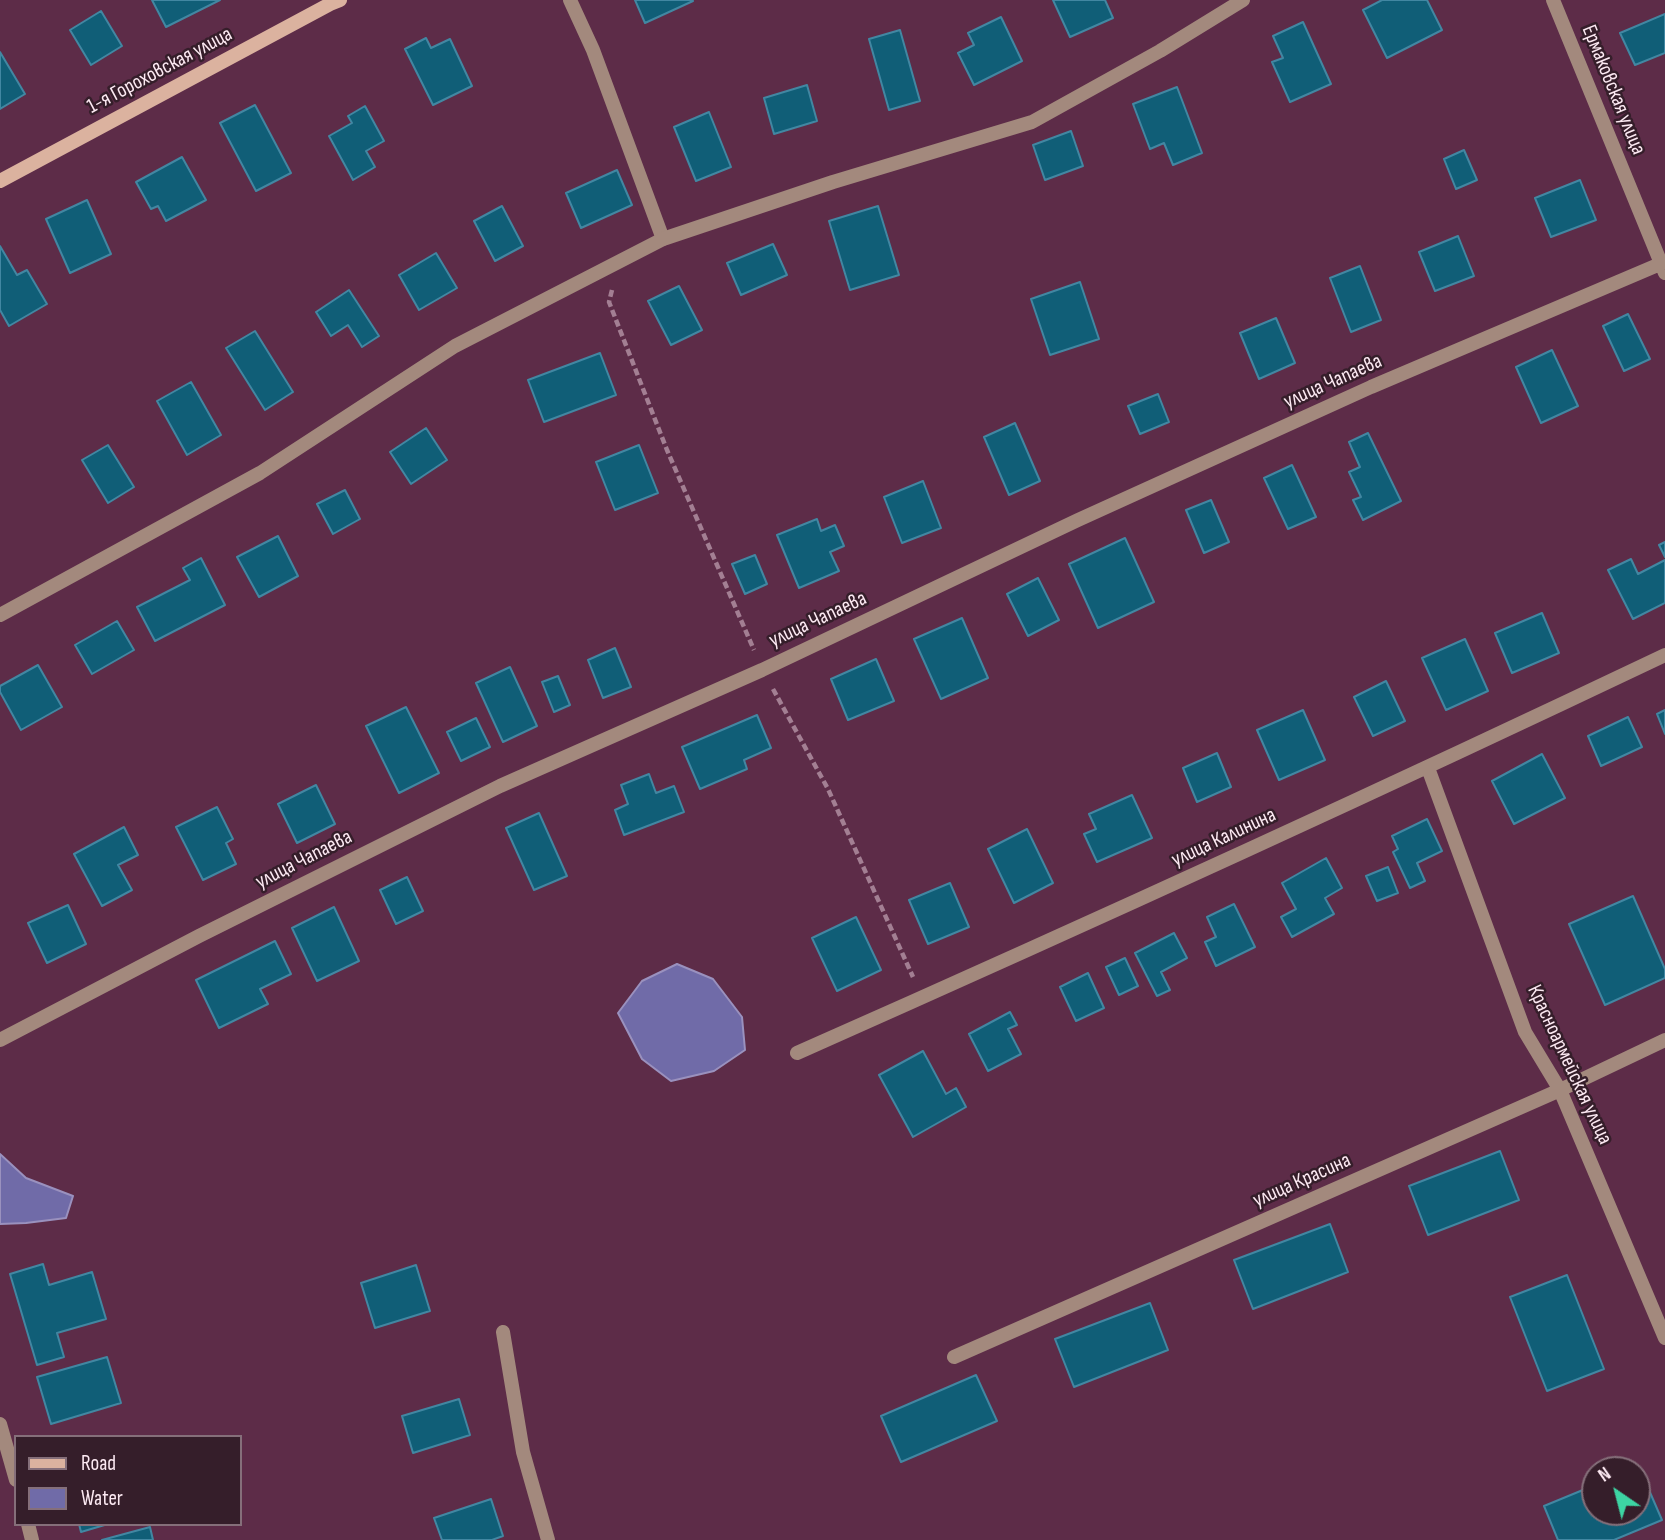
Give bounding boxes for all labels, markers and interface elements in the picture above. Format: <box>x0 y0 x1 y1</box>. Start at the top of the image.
street label: Ермаковская улица <box>1576 21 1650 159</box>
street label: 1-я Гороховская улица <box>83 22 237 120</box>
street label: улица Чапаева <box>1280 349 1386 415</box>
street label: улица Чапаева <box>765 586 871 654</box>
street label: улица Калинина <box>1168 803 1280 873</box>
street label: улица Чапаева <box>252 825 356 895</box>
street label: Красноармейская улица <box>1521 981 1617 1149</box>
street label: улица Красина <box>1249 1148 1355 1214</box>
legend <box>14 1435 242 1526</box>
text: Road <box>81 1451 116 1476</box>
north arrow <box>1581 1456 1651 1526</box>
text: N <box>1594 1463 1616 1487</box>
text: Water <box>81 1486 123 1511</box>

